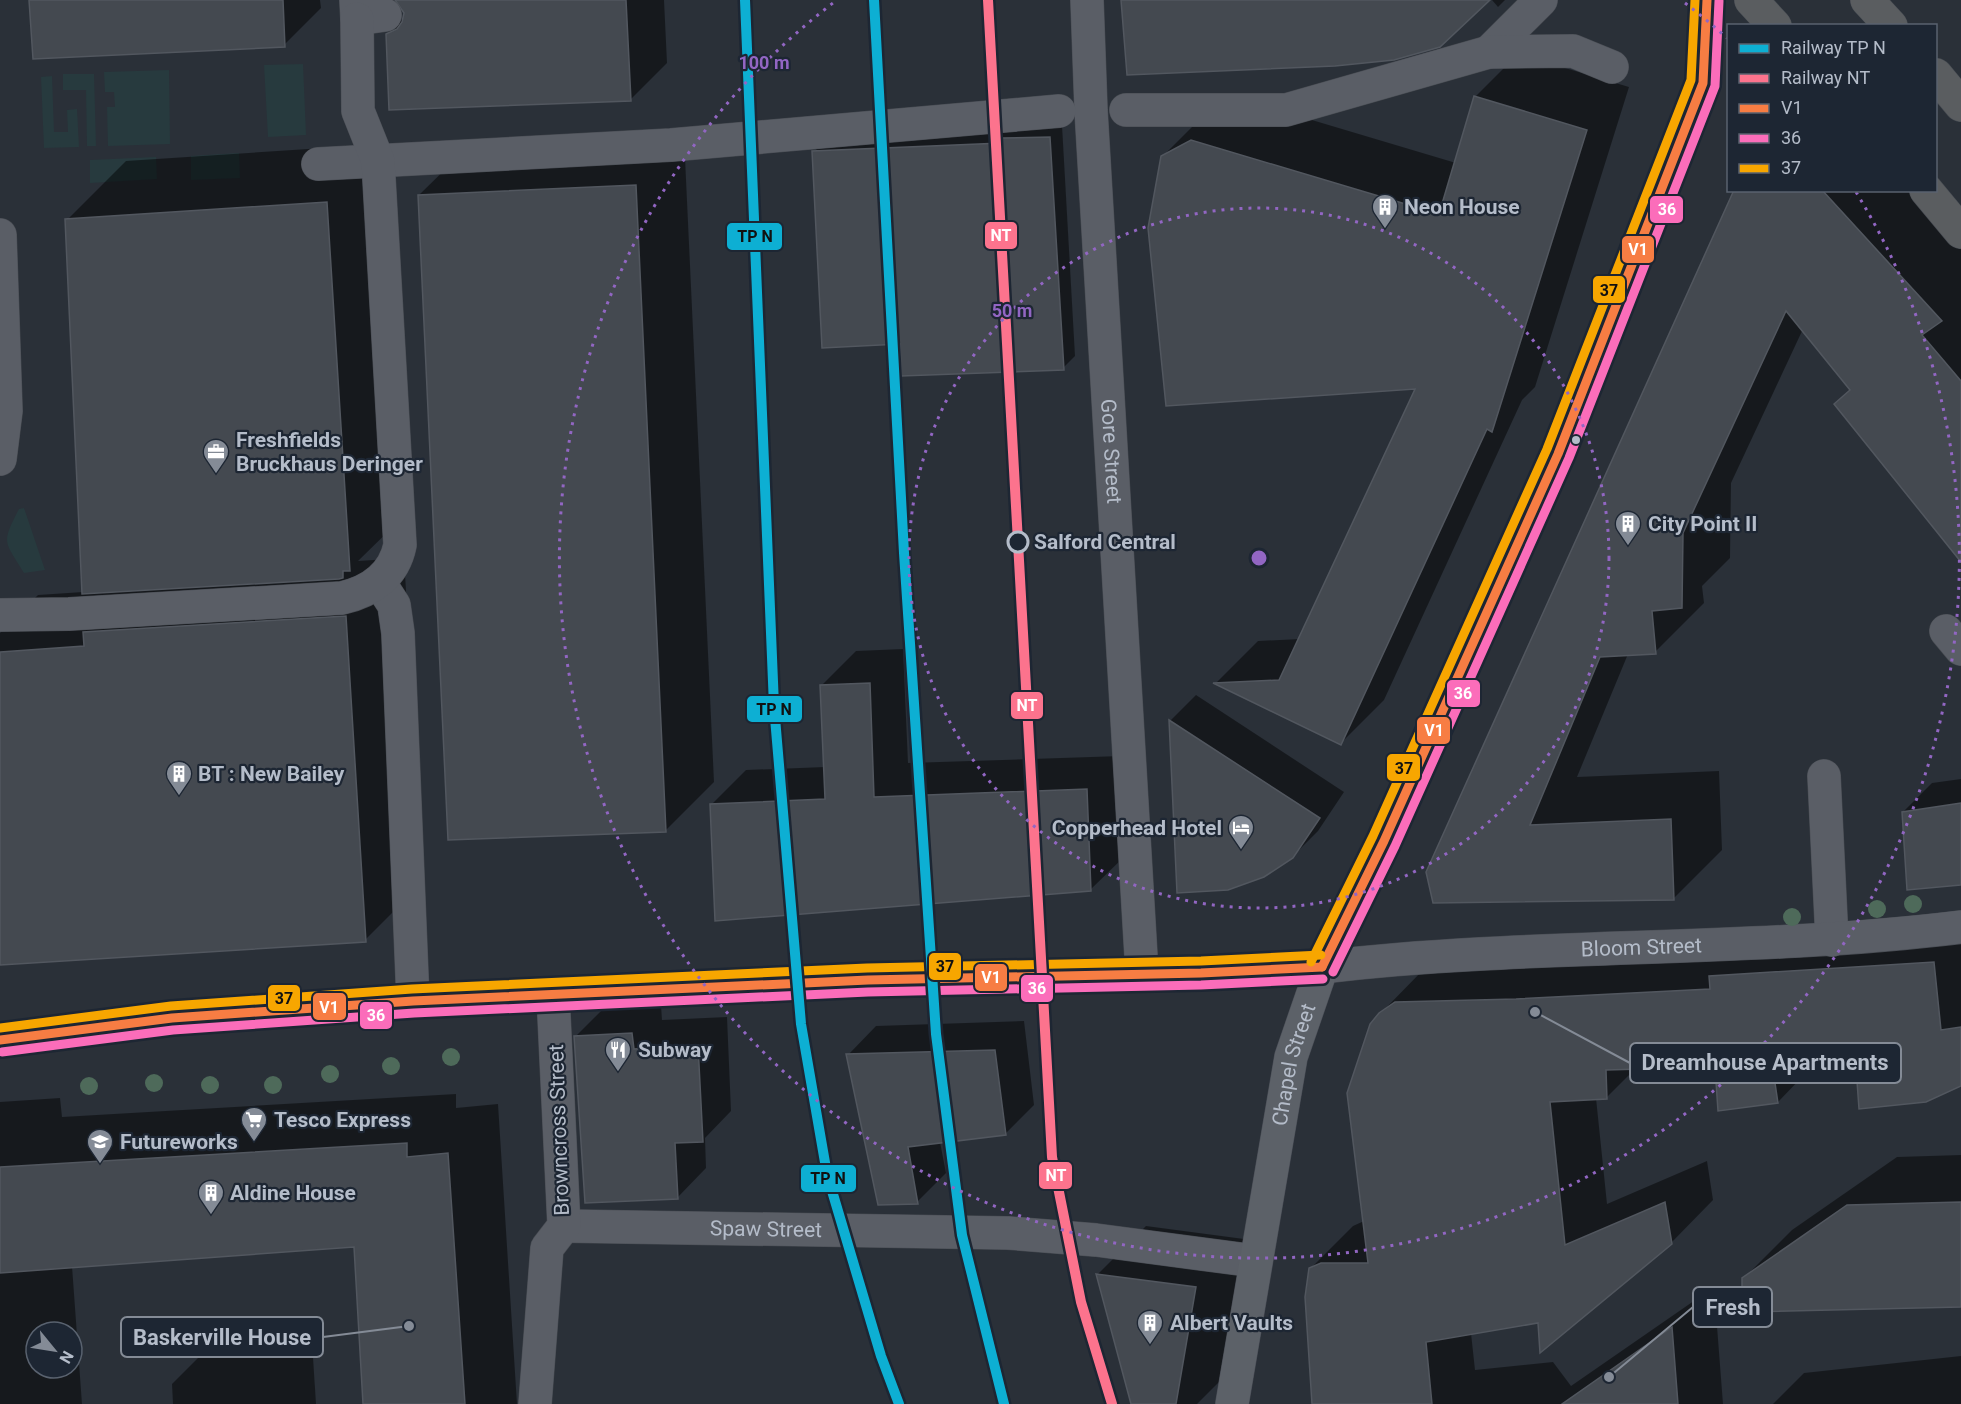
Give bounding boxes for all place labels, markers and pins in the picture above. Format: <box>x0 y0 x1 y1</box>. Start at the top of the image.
building icon: Neon House <box>1370 192 1400 230</box>
place label: Neon House <box>1404 195 1520 219</box>
place label: Freshfields Bruckhaus Deringer <box>236 428 423 476</box>
unlabelled marker <box>1570 434 1582 446</box>
office icon: Freshfields Bruckhaus Deringer <box>201 437 231 475</box>
building icon: City Point II <box>1613 509 1643 547</box>
place label: City Point II <box>1648 512 1757 536</box>
place label: Salford Central <box>1034 530 1176 554</box>
marker: Salford Central <box>1007 531 1029 553</box>
centre of rings <box>1249 548 1269 568</box>
building icon: BT : New Bailey <box>164 759 194 797</box>
place label: BT : New Bailey <box>198 762 345 786</box>
hotel icon: Copperhead Hotel <box>1226 813 1256 851</box>
place label: Copperhead Hotel <box>1052 816 1222 840</box>
restaurant icon: Subway <box>603 1035 633 1073</box>
place label: Subway <box>638 1038 712 1062</box>
callout: Dreamhouse Apartments <box>1630 1043 1901 1083</box>
supermarket icon: Tesco Express <box>239 1105 269 1143</box>
place label: Tesco Express <box>274 1108 411 1132</box>
school or university icon: Futureworks <box>85 1127 115 1165</box>
place label: Futureworks <box>120 1130 238 1154</box>
building icon: Aldine House <box>196 1178 226 1216</box>
place label: Aldine House <box>230 1181 356 1205</box>
callout: Fresh <box>1693 1287 1772 1327</box>
building icon: Albert Vaults <box>1135 1308 1165 1346</box>
place label: Albert Vaults <box>1170 1311 1293 1335</box>
callout: Baskerville House <box>121 1317 323 1357</box>

